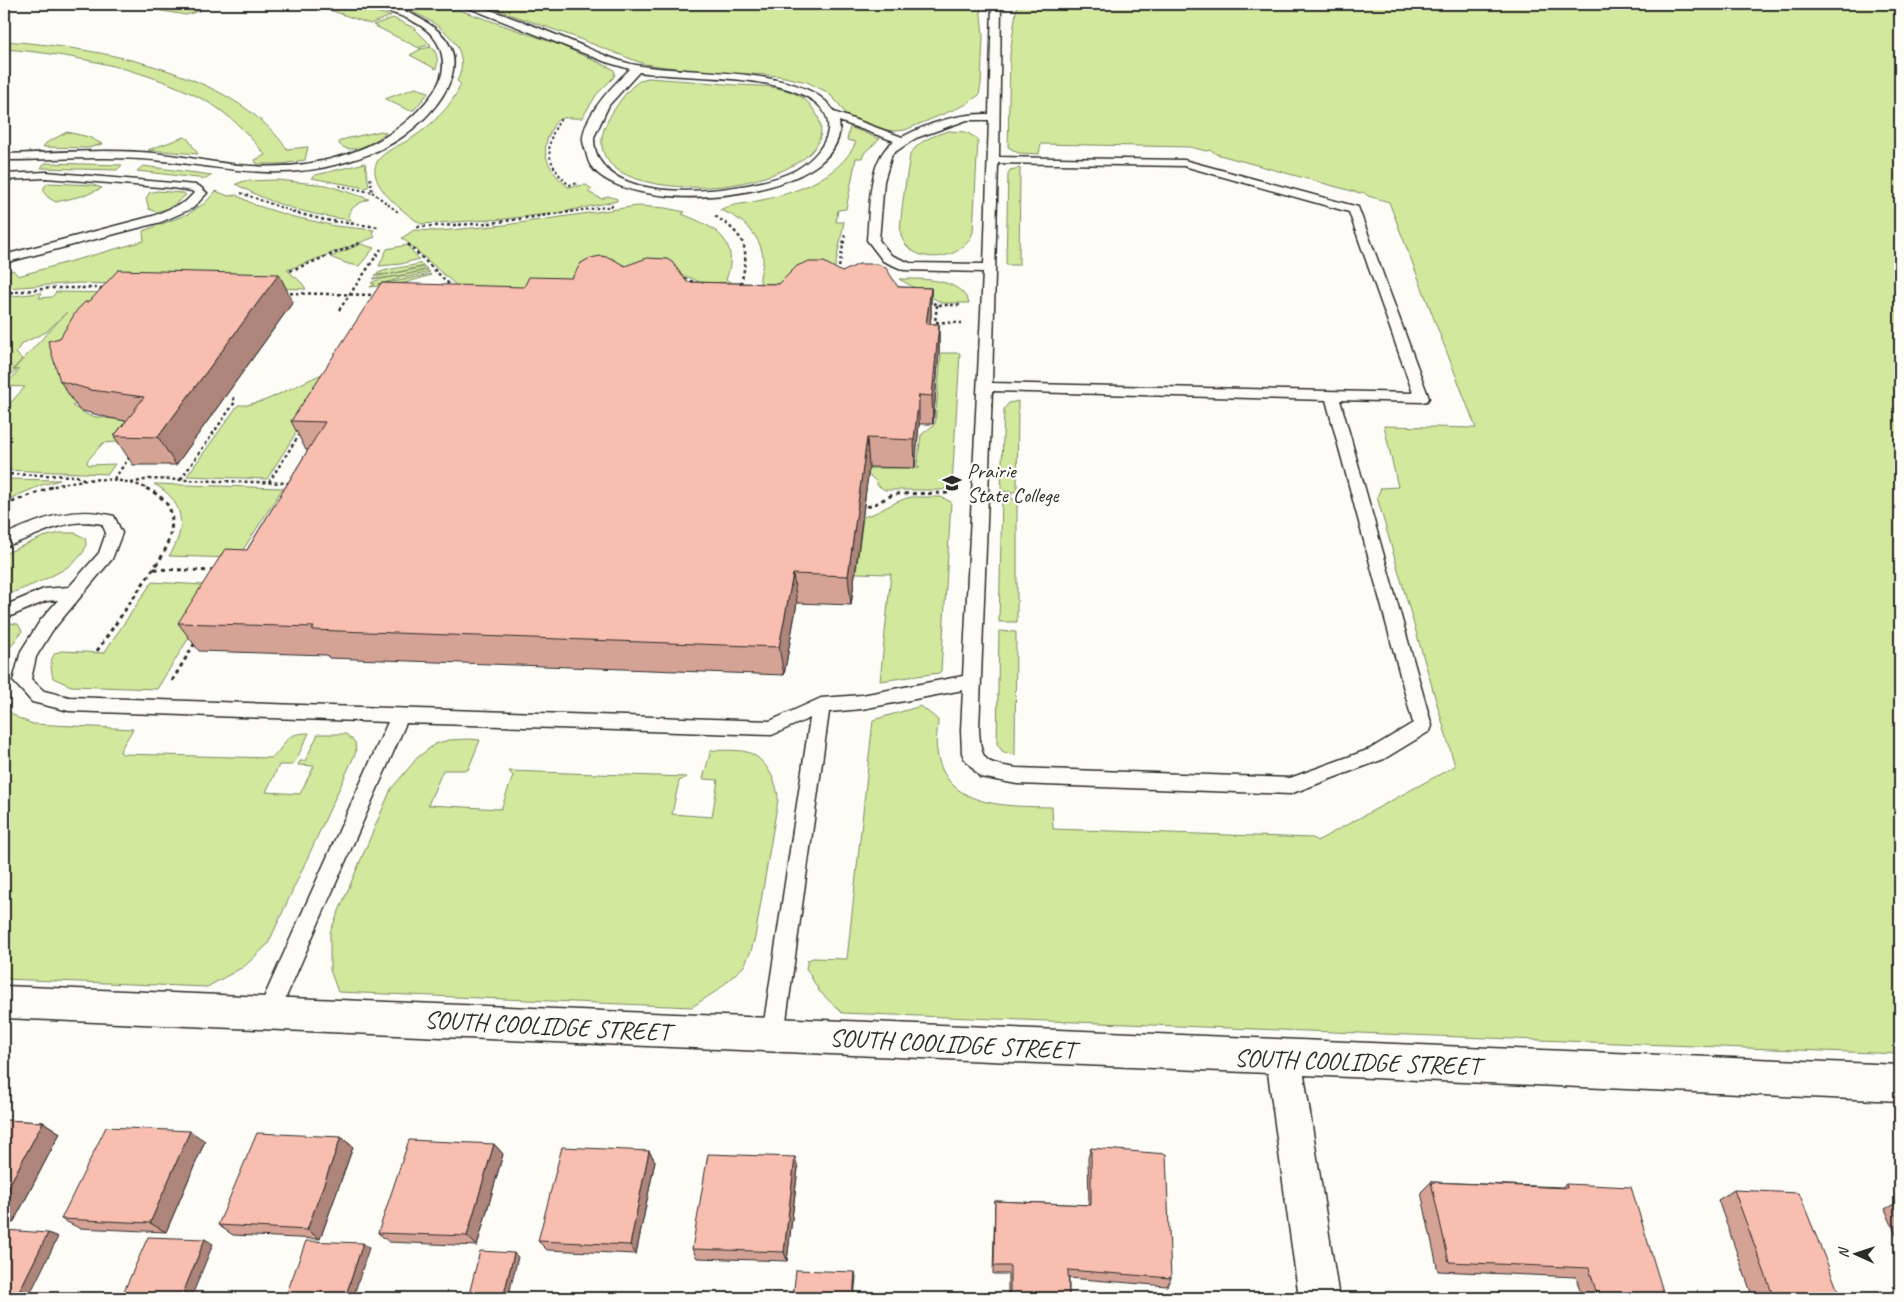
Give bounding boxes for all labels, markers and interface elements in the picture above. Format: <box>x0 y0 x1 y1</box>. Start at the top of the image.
place label: Prairie State College <box>967 458 1060 508</box>
school or university icon: Prairie State College <box>941 472 963 494</box>
street label: SOUTH COOLIDGE STREET <box>424 1004 677 1049</box>
street label: SOUTH COOLIDGE STREET <box>829 1022 1082 1067</box>
street label: SOUTH COOLIDGE STREET <box>1234 1042 1487 1083</box>
north arrow <box>1832 1230 1882 1280</box>
text: N <box>1835 1246 1852 1258</box>

